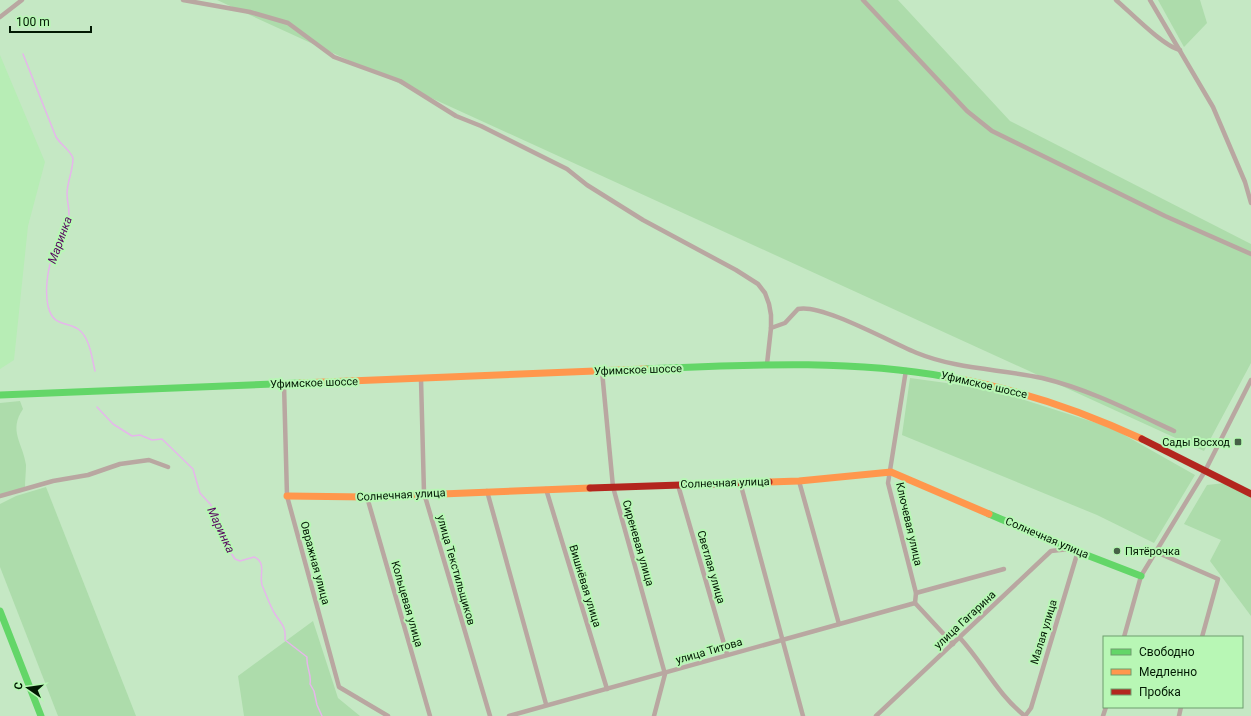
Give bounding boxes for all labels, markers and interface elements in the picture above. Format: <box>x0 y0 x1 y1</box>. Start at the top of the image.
scale bar <box>10 8 91 34</box>
text: 100 m <box>16 15 50 29</box>
water label: Маринка <box>45 215 75 265</box>
street label: Уфимское шоссе <box>594 362 682 378</box>
street label: Уфимское шоссе <box>940 369 1028 401</box>
street label: Уфимское шоссе <box>270 375 358 391</box>
place label: Сады Восход <box>1162 436 1230 449</box>
marker: Сады Восход <box>1233 437 1243 447</box>
street label: Солнечная улица <box>680 475 770 491</box>
street label: Ключевая улица <box>893 481 925 567</box>
street label: Солнечная улица <box>356 486 446 504</box>
street label: Сиреневая улица <box>619 498 657 588</box>
water label: Маринка <box>204 505 238 555</box>
street label: улица Текстильщиков <box>434 513 478 627</box>
street label: Солнечная улица <box>1003 515 1091 561</box>
street label: Овражная улица <box>298 520 332 606</box>
street label: Светлая улица <box>694 529 728 605</box>
street label: Вишнёвая улица <box>566 543 604 629</box>
place label: Пятёрочка <box>1125 545 1180 558</box>
marker: Пятёрочка <box>1112 546 1122 556</box>
street label: Кольцевая улица <box>388 559 426 649</box>
street label: улица Гагарина <box>932 588 998 652</box>
street label: Малая улица <box>1028 598 1060 666</box>
street label: улица Титова <box>674 635 744 667</box>
legend <box>1103 636 1243 708</box>
text: Свободно <box>1139 645 1195 659</box>
text: Медленно <box>1139 665 1197 679</box>
north arrow <box>8 668 48 708</box>
text: С <box>12 681 26 691</box>
text: Пробка <box>1139 685 1181 699</box>

